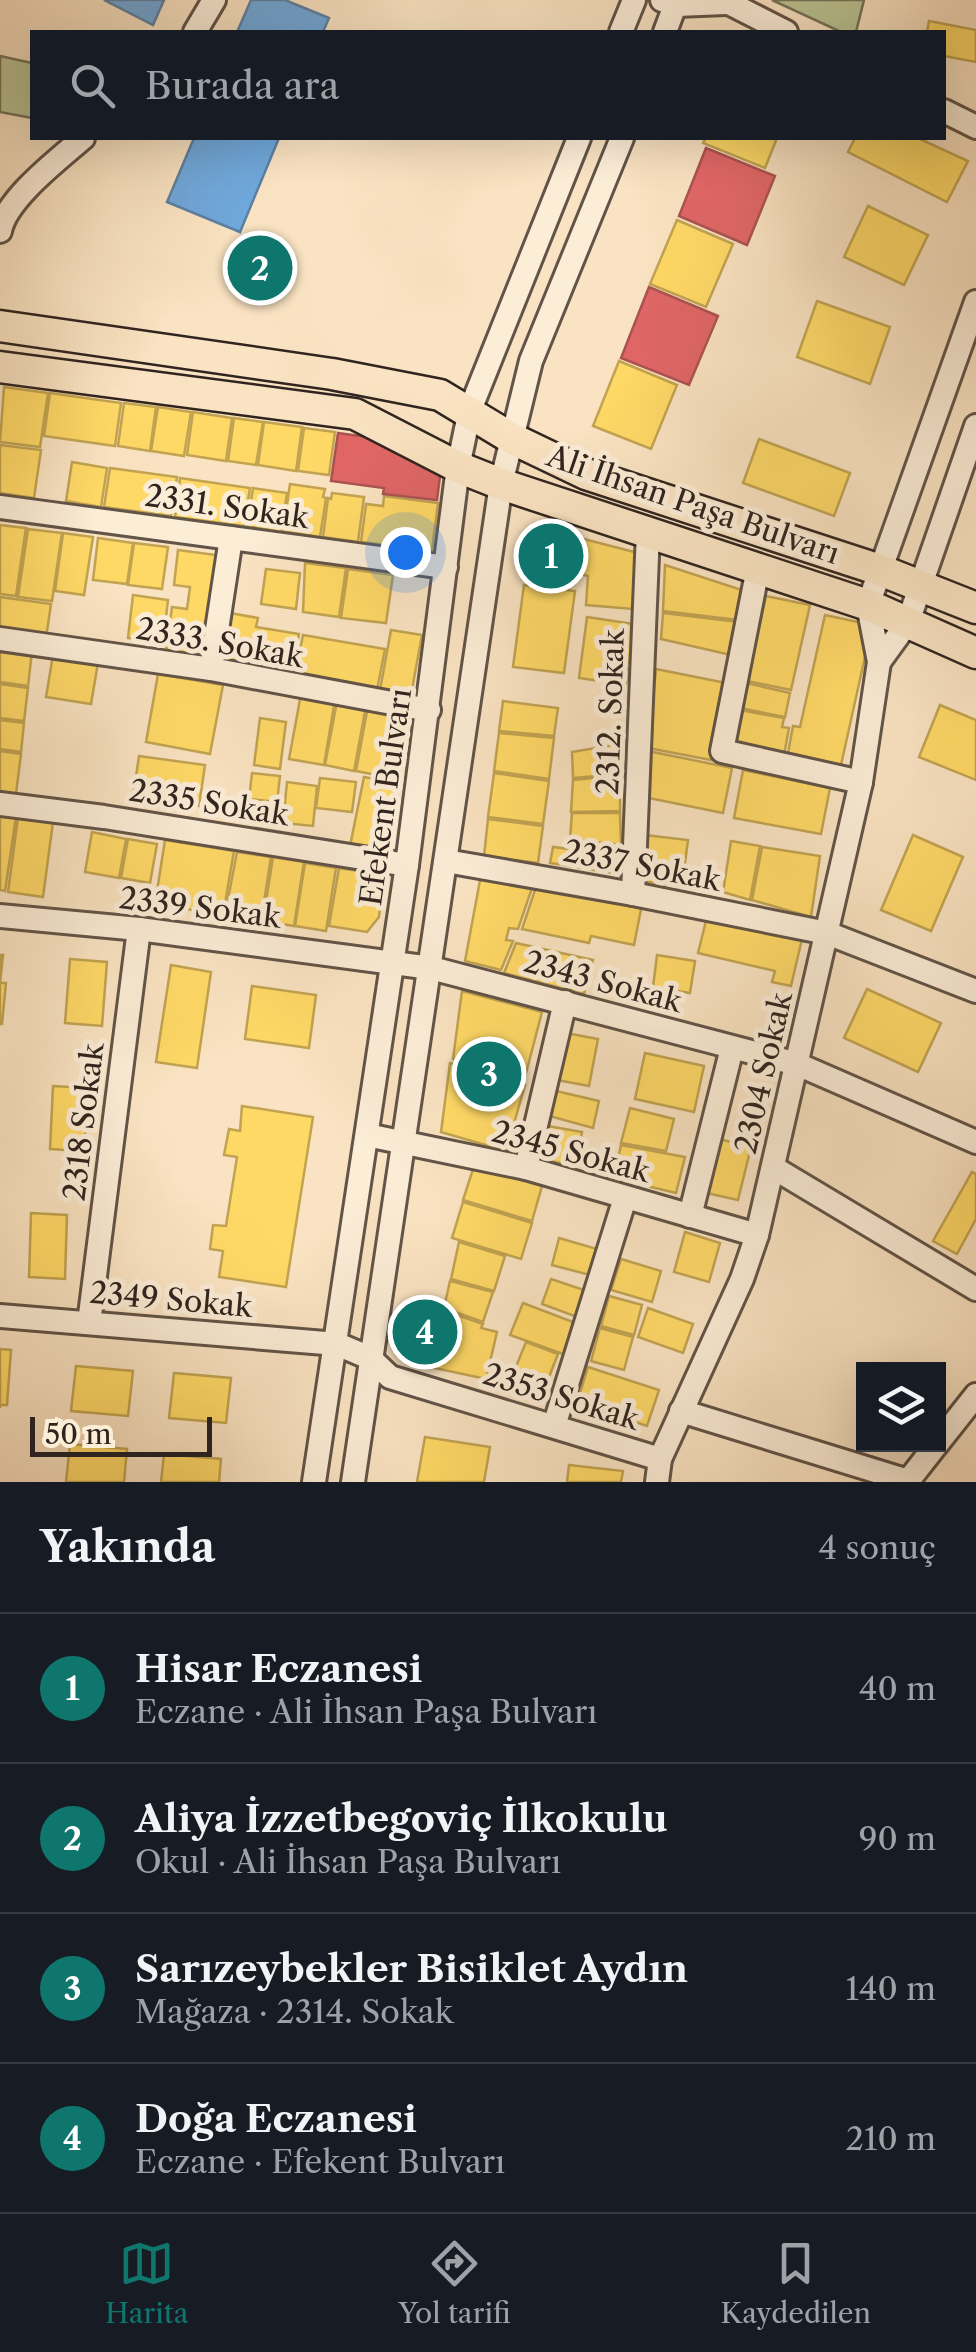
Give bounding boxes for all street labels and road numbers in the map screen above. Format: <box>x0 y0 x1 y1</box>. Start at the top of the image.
street label: Ali İhsan Paşa Bulvarı <box>541 437 844 572</box>
street label: 2331. Sokak <box>143 477 313 537</box>
street label: 2333. Sokak <box>134 610 308 676</box>
street label: 2312. Sokak <box>589 627 632 795</box>
street label: Efekent Bulvarı <box>352 686 419 908</box>
street label: 2335 Sokak <box>127 772 293 834</box>
street label: 2337 Sokak <box>560 832 725 899</box>
street label: 2339 Sokak <box>117 879 284 936</box>
street label: 2343 Sokak <box>520 943 688 1021</box>
street label: 2304 Sokak <box>727 987 800 1157</box>
street label: 2318 Sokak <box>55 1039 112 1203</box>
street label: 2345 Sokak <box>488 1113 656 1191</box>
street label: 2349 Sokak <box>88 1274 255 1325</box>
street label: 2353 Sokak <box>479 1355 645 1438</box>

